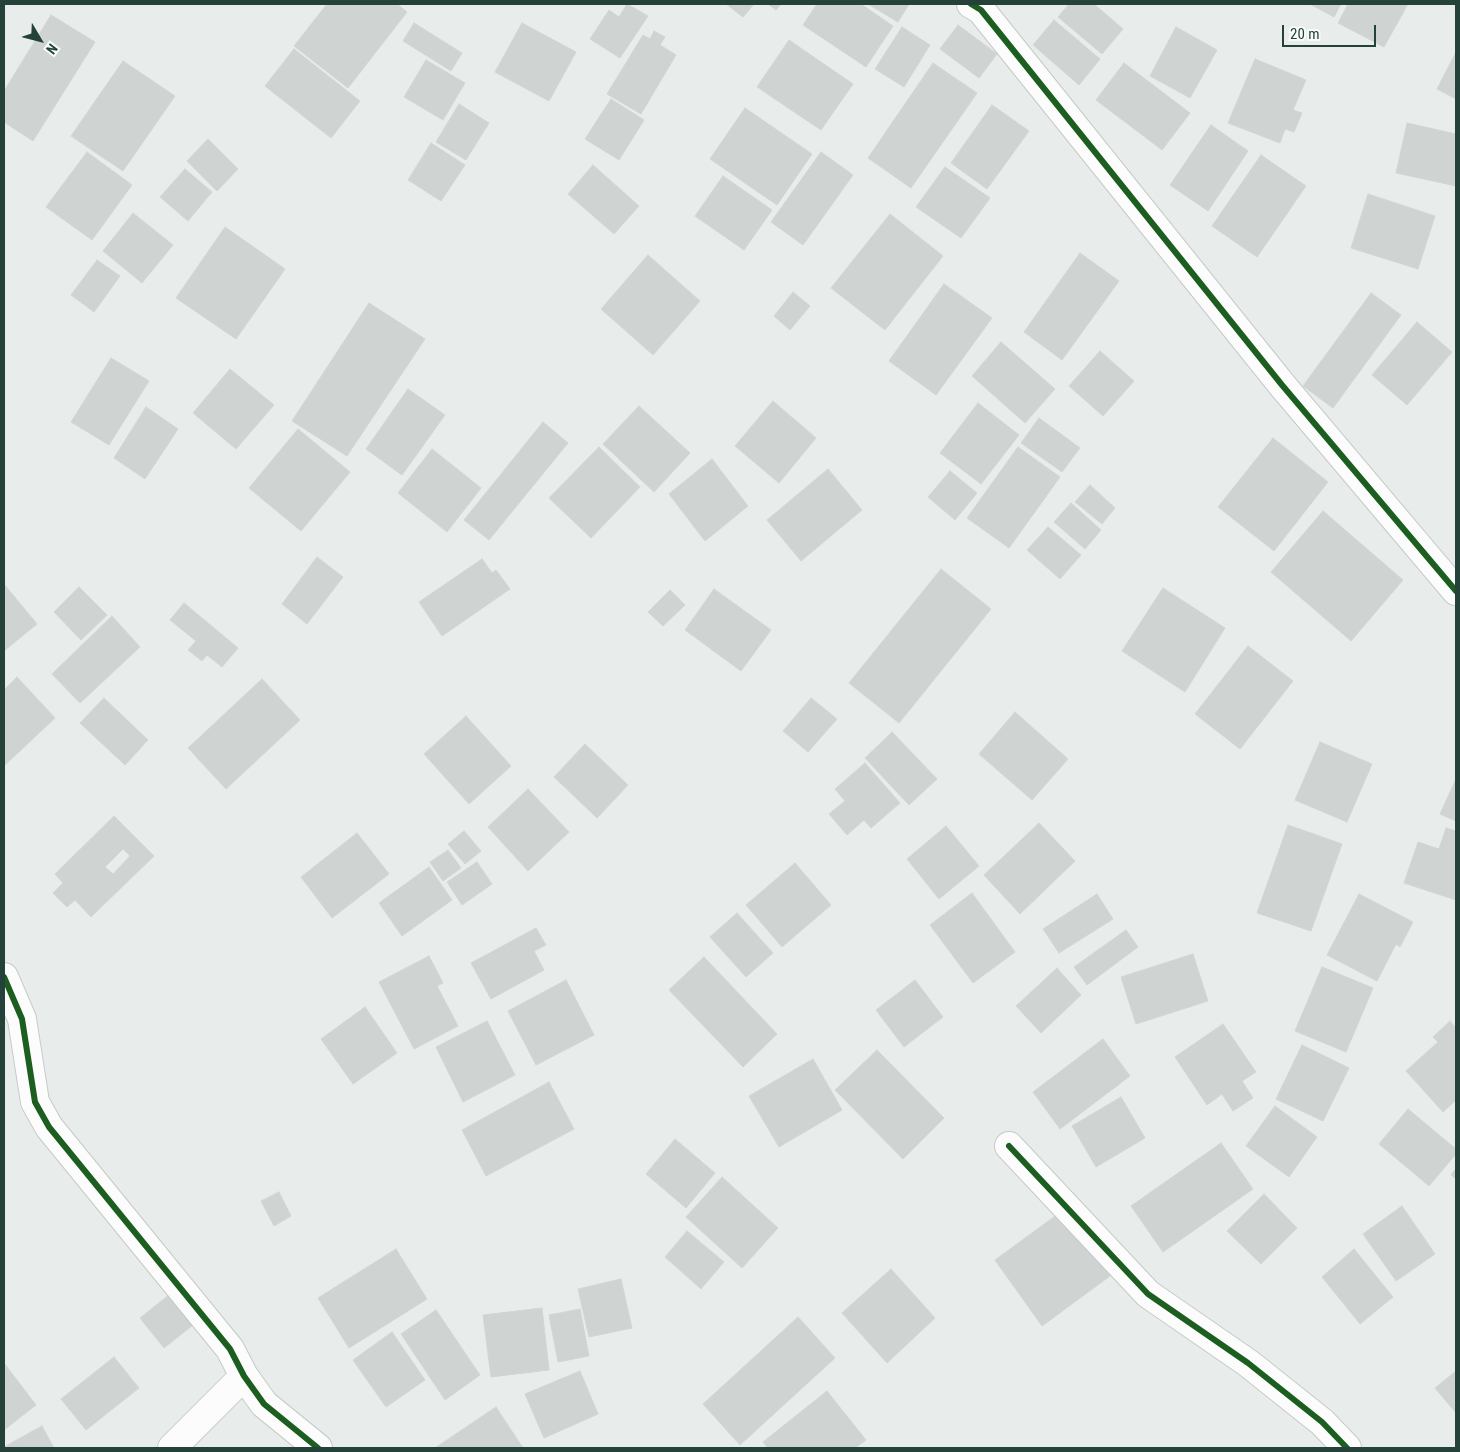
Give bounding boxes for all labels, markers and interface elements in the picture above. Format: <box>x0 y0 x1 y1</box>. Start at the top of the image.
north arrow <box>15 15 65 65</box>
scale bar <box>1285 15 1379 47</box>
text: 20 m <box>1290 25 1320 43</box>
text: N <box>43 41 61 57</box>

